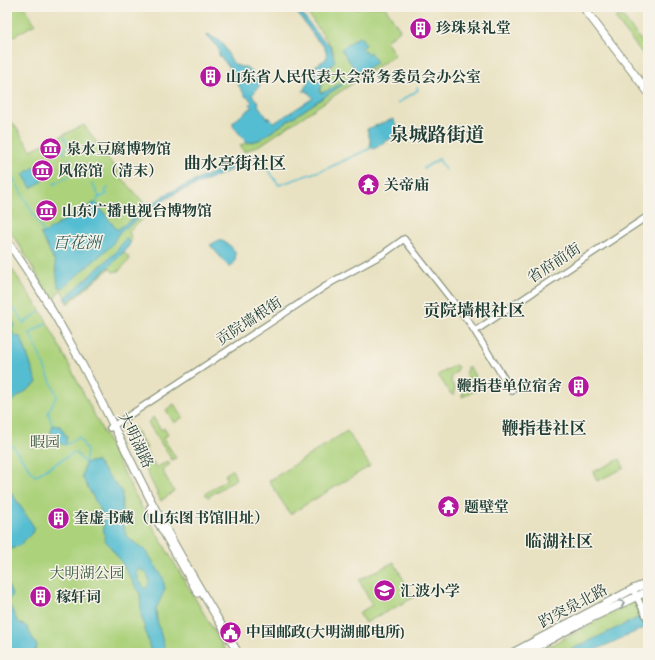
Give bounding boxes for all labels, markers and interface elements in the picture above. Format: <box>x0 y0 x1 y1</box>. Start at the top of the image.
building icon: 珍珠泉礼堂 <box>407 15 433 41</box>
place label: 珍珠泉礼堂 <box>436 18 511 38</box>
building icon: 山东省人民代表大会常务委员会办公室 <box>197 64 223 90</box>
place label: 山东省人民代表大会常务委员会办公室 <box>226 67 481 87</box>
district label: 泉城路街道 <box>389 122 485 148</box>
museum icon: 泉水豆腐博物馆 <box>38 136 64 162</box>
place label: 泉水豆腐博物馆 <box>66 139 171 159</box>
district label: 曲水亭街社区 <box>184 152 286 175</box>
museum icon: 风俗馆（清末） <box>29 158 55 184</box>
place label: 风俗馆（清末） <box>58 161 163 181</box>
temple icon: 关帝庙 <box>355 172 381 198</box>
place label: 关帝庙 <box>384 175 429 195</box>
museum icon: 山东广播电视台博物馆 <box>34 198 60 224</box>
place label: 山东广播电视台博物馆 <box>62 201 212 221</box>
water label: 百花洲 <box>53 232 104 254</box>
street label: 省府前街 <box>523 238 585 288</box>
street label: 贡院墙根街 <box>212 292 286 350</box>
district label: 贡院墙根社区 <box>423 299 525 322</box>
building icon: 鞭指巷单位宿舍 <box>565 373 591 399</box>
place label: 鞭指巷单位宿舍 <box>457 376 562 396</box>
street label: 大明湖路 <box>114 409 158 471</box>
district label: 鞭指巷社区 <box>502 417 587 440</box>
park label: 暇园 <box>30 432 60 452</box>
temple icon: 题壁堂 <box>435 494 461 520</box>
place label: 题壁堂 <box>464 497 509 517</box>
building icon: 奎虚书藏（山东图书馆旧址） <box>46 505 72 531</box>
place label: 奎虚书藏（山东图书馆旧址） <box>74 508 269 528</box>
district label: 临湖社区 <box>525 530 593 553</box>
park label: 大明湖公园 <box>49 563 125 583</box>
school or university icon: 汇波小学 <box>372 578 398 604</box>
street label: 趵突泉北路 <box>535 580 611 632</box>
place label: 汇波小学 <box>400 581 460 601</box>
building icon: 稼轩词 <box>28 584 54 610</box>
place label: 稼轩词 <box>56 587 101 607</box>
one-way arrow <box>618 600 625 608</box>
public building icon: 中国邮政(大明湖邮电所) <box>218 619 244 645</box>
place label: 中国邮政(大明湖邮电所) <box>246 622 405 642</box>

